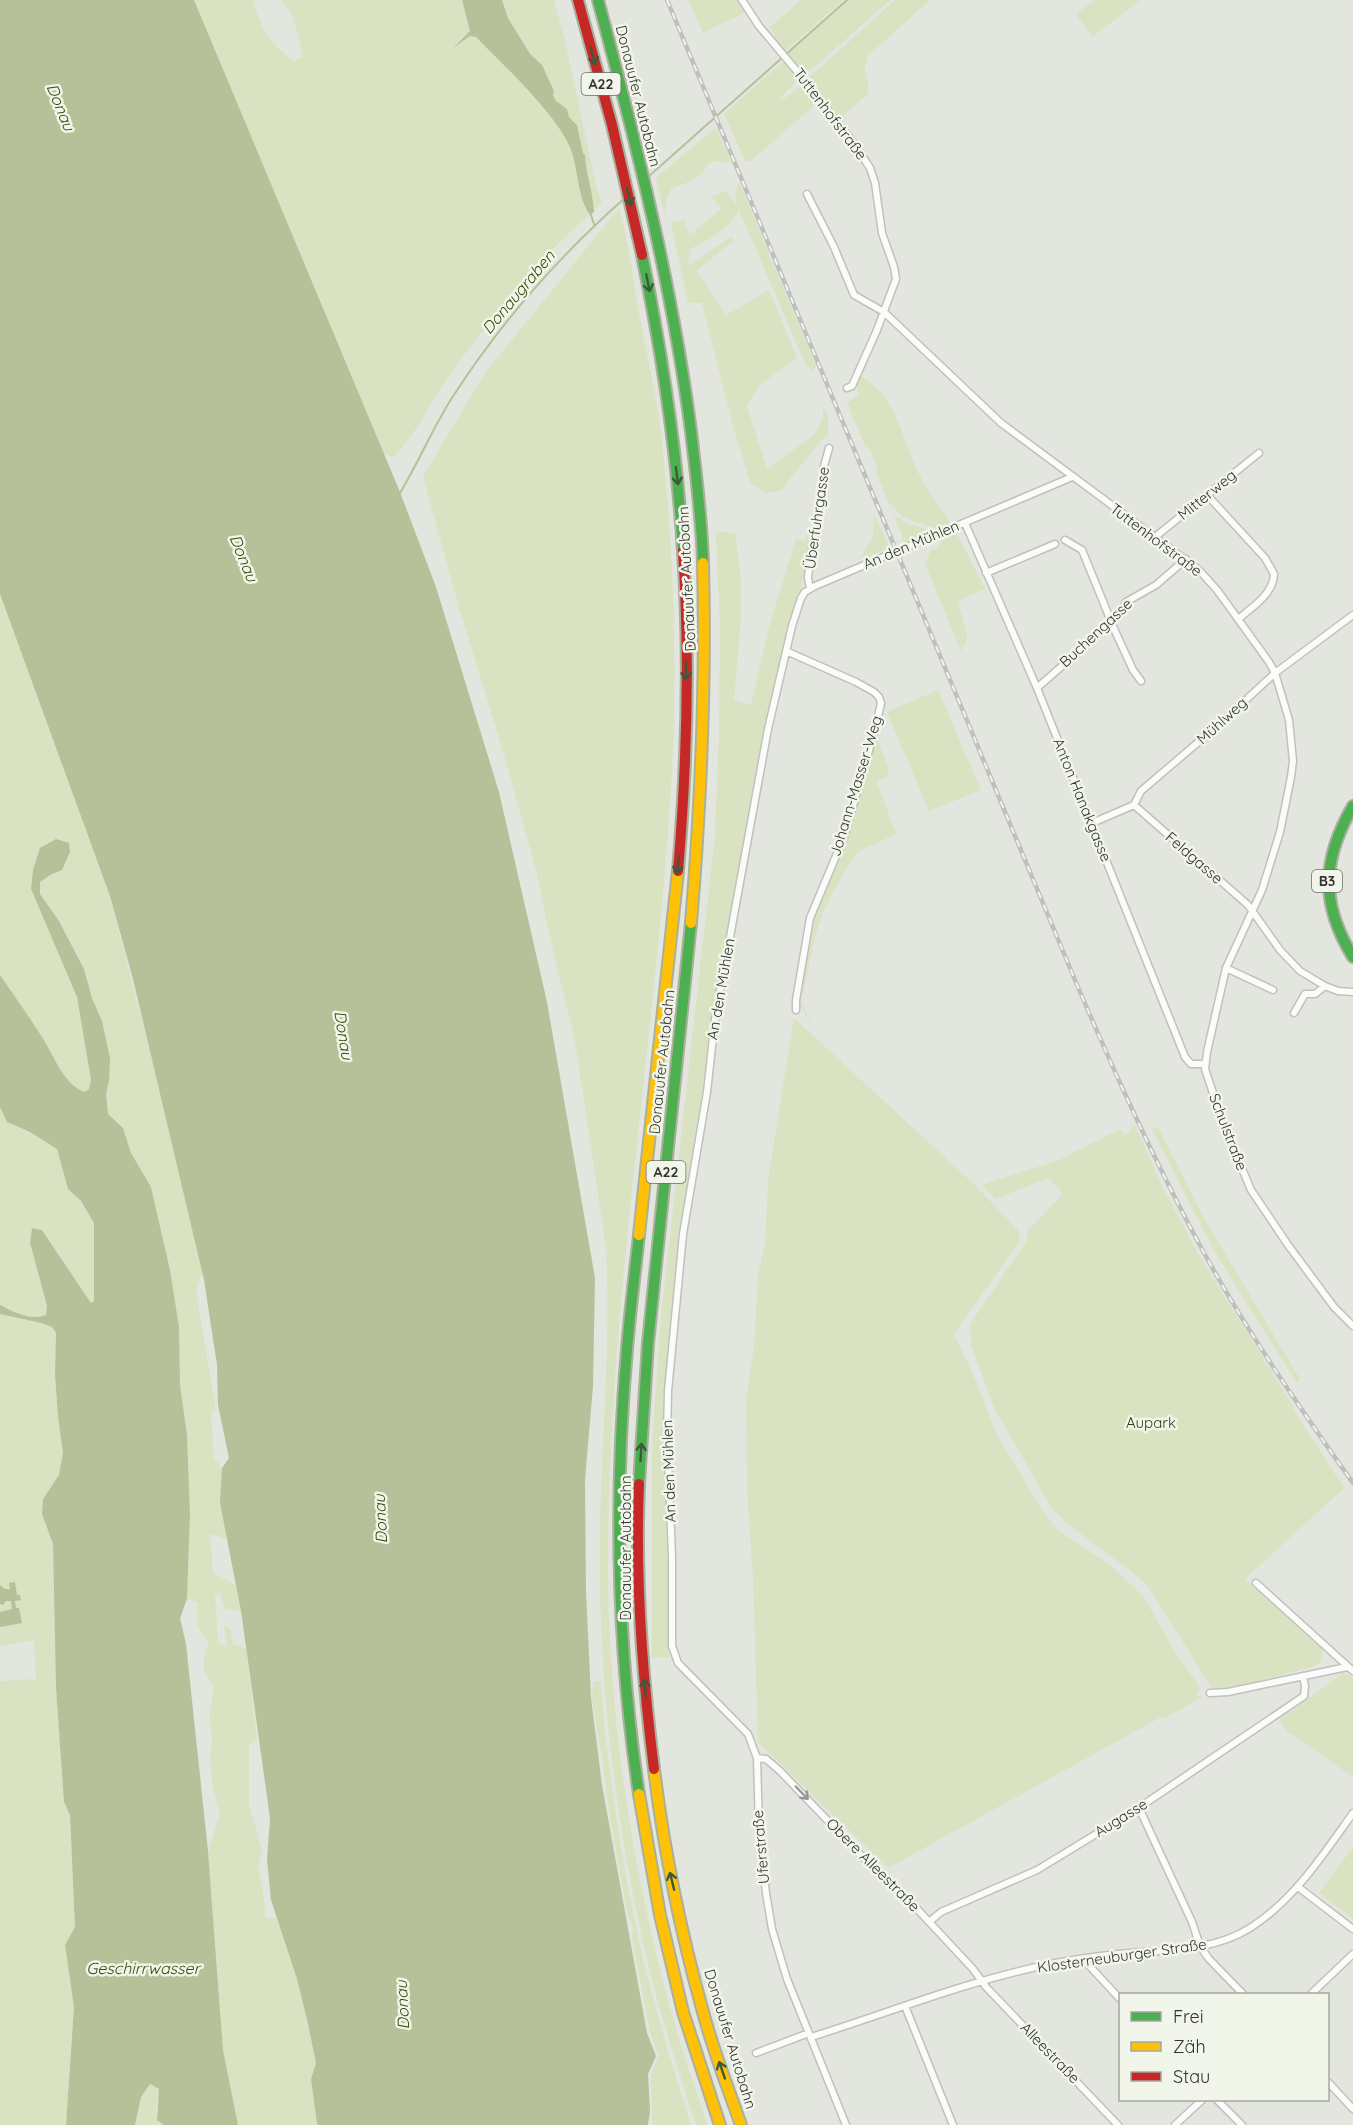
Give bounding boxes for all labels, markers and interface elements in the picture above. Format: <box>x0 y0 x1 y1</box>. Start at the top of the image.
street label: Donauufer Autobahn <box>612 23 665 169</box>
one-way arrow <box>588 47 600 66</box>
street label: Tuttenhofstraße <box>790 64 871 163</box>
road number: A22 <box>582 73 620 95</box>
water label: Donau <box>43 80 80 134</box>
one-way arrow <box>624 187 635 207</box>
water label: Donaugraben <box>477 246 559 338</box>
one-way arrow <box>643 273 654 293</box>
street label: Mitterweg <box>1174 465 1240 524</box>
one-way arrow <box>672 466 683 486</box>
street label: Überfuhrgasse <box>800 466 833 570</box>
street label: Tuttenhofstraße <box>1107 499 1206 580</box>
street label: Donauufer Autobahn <box>673 506 700 652</box>
street label: An den Mühlen <box>860 516 962 573</box>
water label: Donau <box>226 531 263 585</box>
street label: Buchengasse <box>1055 594 1136 671</box>
one-way arrow <box>681 660 692 680</box>
street label: Mühlweg <box>1192 693 1251 748</box>
street label: Johann-Masser-Weg <box>825 713 886 859</box>
street label: Anton Hanakgasse <box>1049 735 1116 864</box>
street label: Feldgasse <box>1162 827 1227 888</box>
one-way arrow <box>672 855 683 875</box>
road number: B3 <box>1312 870 1342 892</box>
street label: An den Mühlen <box>702 937 739 1041</box>
street label: Donauufer Autobahn <box>644 989 679 1135</box>
water label: Donau <box>330 1009 358 1062</box>
street label: Schulstraße <box>1205 1091 1252 1173</box>
road number: A22 <box>646 1161 686 1183</box>
park label: Aupark <box>1126 1413 1176 1432</box>
street label: An den Mühlen <box>657 1419 680 1523</box>
one-way arrow <box>636 1442 647 1462</box>
street label: Donauufer Autobahn <box>616 1475 635 1621</box>
water label: Donau <box>369 1493 391 1544</box>
one-way arrow <box>639 1679 650 1699</box>
one-way arrow <box>794 1785 808 1800</box>
street label: Augasse <box>1091 1794 1151 1841</box>
street label: Uferstraße <box>748 1809 773 1885</box>
street label: Obere Alleestraße <box>822 1814 924 1916</box>
one-way arrow <box>666 1872 677 1891</box>
street label: Klosterneuburger Straße <box>1036 1934 1208 1977</box>
water label: Geschirrwasser <box>86 1958 202 1978</box>
street label: Donauufer Autobahn <box>700 1967 761 2111</box>
water label: Donau <box>391 1979 413 2030</box>
legend <box>1119 1993 1329 2101</box>
text: Frei <box>1173 2005 1204 2028</box>
street label: Alleestraße <box>1017 2018 1084 2087</box>
text: Zäh <box>1173 2035 1206 2058</box>
one-way arrow <box>716 2061 727 2079</box>
text: Stau <box>1173 2065 1210 2088</box>

